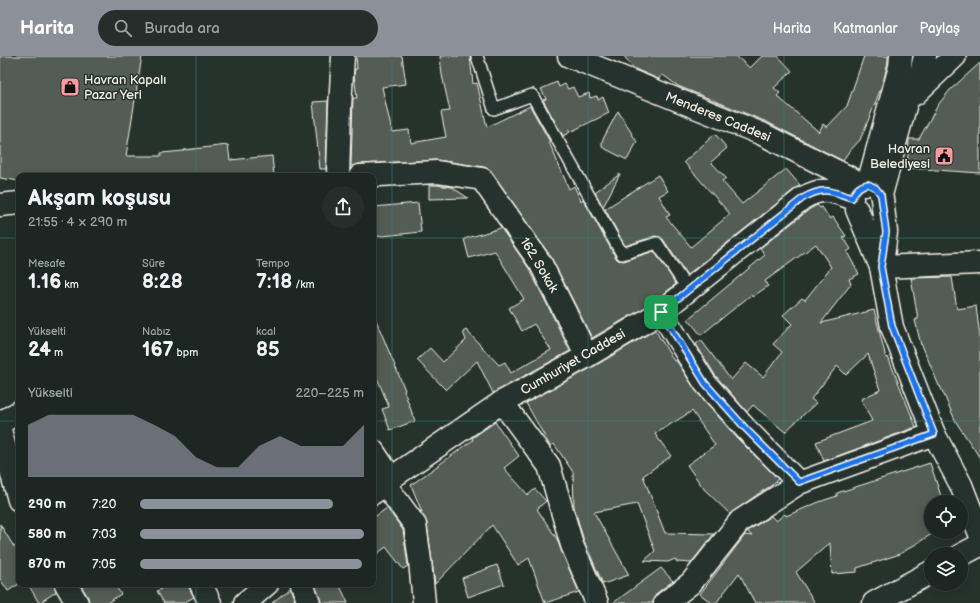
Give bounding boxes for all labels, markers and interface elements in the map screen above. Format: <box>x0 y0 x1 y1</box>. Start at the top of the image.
search box <box>98 10 378 46</box>
text: Harita <box>20 17 74 40</box>
icon: search <box>112 17 134 39</box>
text: Burada ara <box>144 19 220 38</box>
text: Harita <box>773 20 811 37</box>
text: Katmanlar <box>833 20 898 37</box>
text: Paylaş <box>920 20 960 37</box>
place label: Havran Kapalı Pazar Yeri <box>84 72 166 103</box>
shop icon: Havran Kapalı Pazar Yeri <box>59 76 81 98</box>
street label: Menderes Caddesi <box>663 89 773 145</box>
place label: Havran Belediyesi <box>870 141 930 172</box>
public building icon: Havran Belediyesi <box>933 145 955 167</box>
text: Akşam koşusu <box>28 185 171 212</box>
button: share <box>322 186 364 228</box>
text: 21:55 · 4 × 290 m <box>28 214 127 230</box>
street label: 162. Sokak <box>516 234 562 296</box>
text: Mesafe <box>28 257 65 270</box>
text: Süre <box>142 257 165 270</box>
text: Tempo <box>256 257 290 270</box>
text: 1.16 <box>28 270 61 294</box>
text: 8:28 <box>142 270 183 294</box>
text: 7:18 <box>256 270 292 294</box>
text: km <box>61 278 79 291</box>
text: /km <box>292 278 315 291</box>
pin <box>644 295 678 329</box>
icon: arrive <box>650 301 672 323</box>
text: Yükselti <box>28 325 66 338</box>
text: Nabız <box>142 325 171 338</box>
text: kcal <box>256 325 276 338</box>
street label: Cumhuriyet Caddesi <box>518 325 628 399</box>
text: 24 <box>28 338 51 362</box>
text: 167 <box>142 338 174 362</box>
text: 85 <box>256 338 280 362</box>
text: m <box>51 346 63 359</box>
text: bpm <box>174 346 198 359</box>
text: Yükselti <box>28 385 73 401</box>
text: 220–225 m <box>295 385 364 401</box>
map controls <box>924 495 968 591</box>
button: locate <box>924 495 968 539</box>
text: 290 m <box>28 496 66 512</box>
text: 7:20 <box>92 496 116 512</box>
text: 580 m <box>28 526 66 542</box>
text: 7:03 <box>92 526 117 542</box>
button: layers <box>924 547 968 591</box>
text: 870 m <box>28 556 66 572</box>
text: 7:05 <box>92 556 116 572</box>

